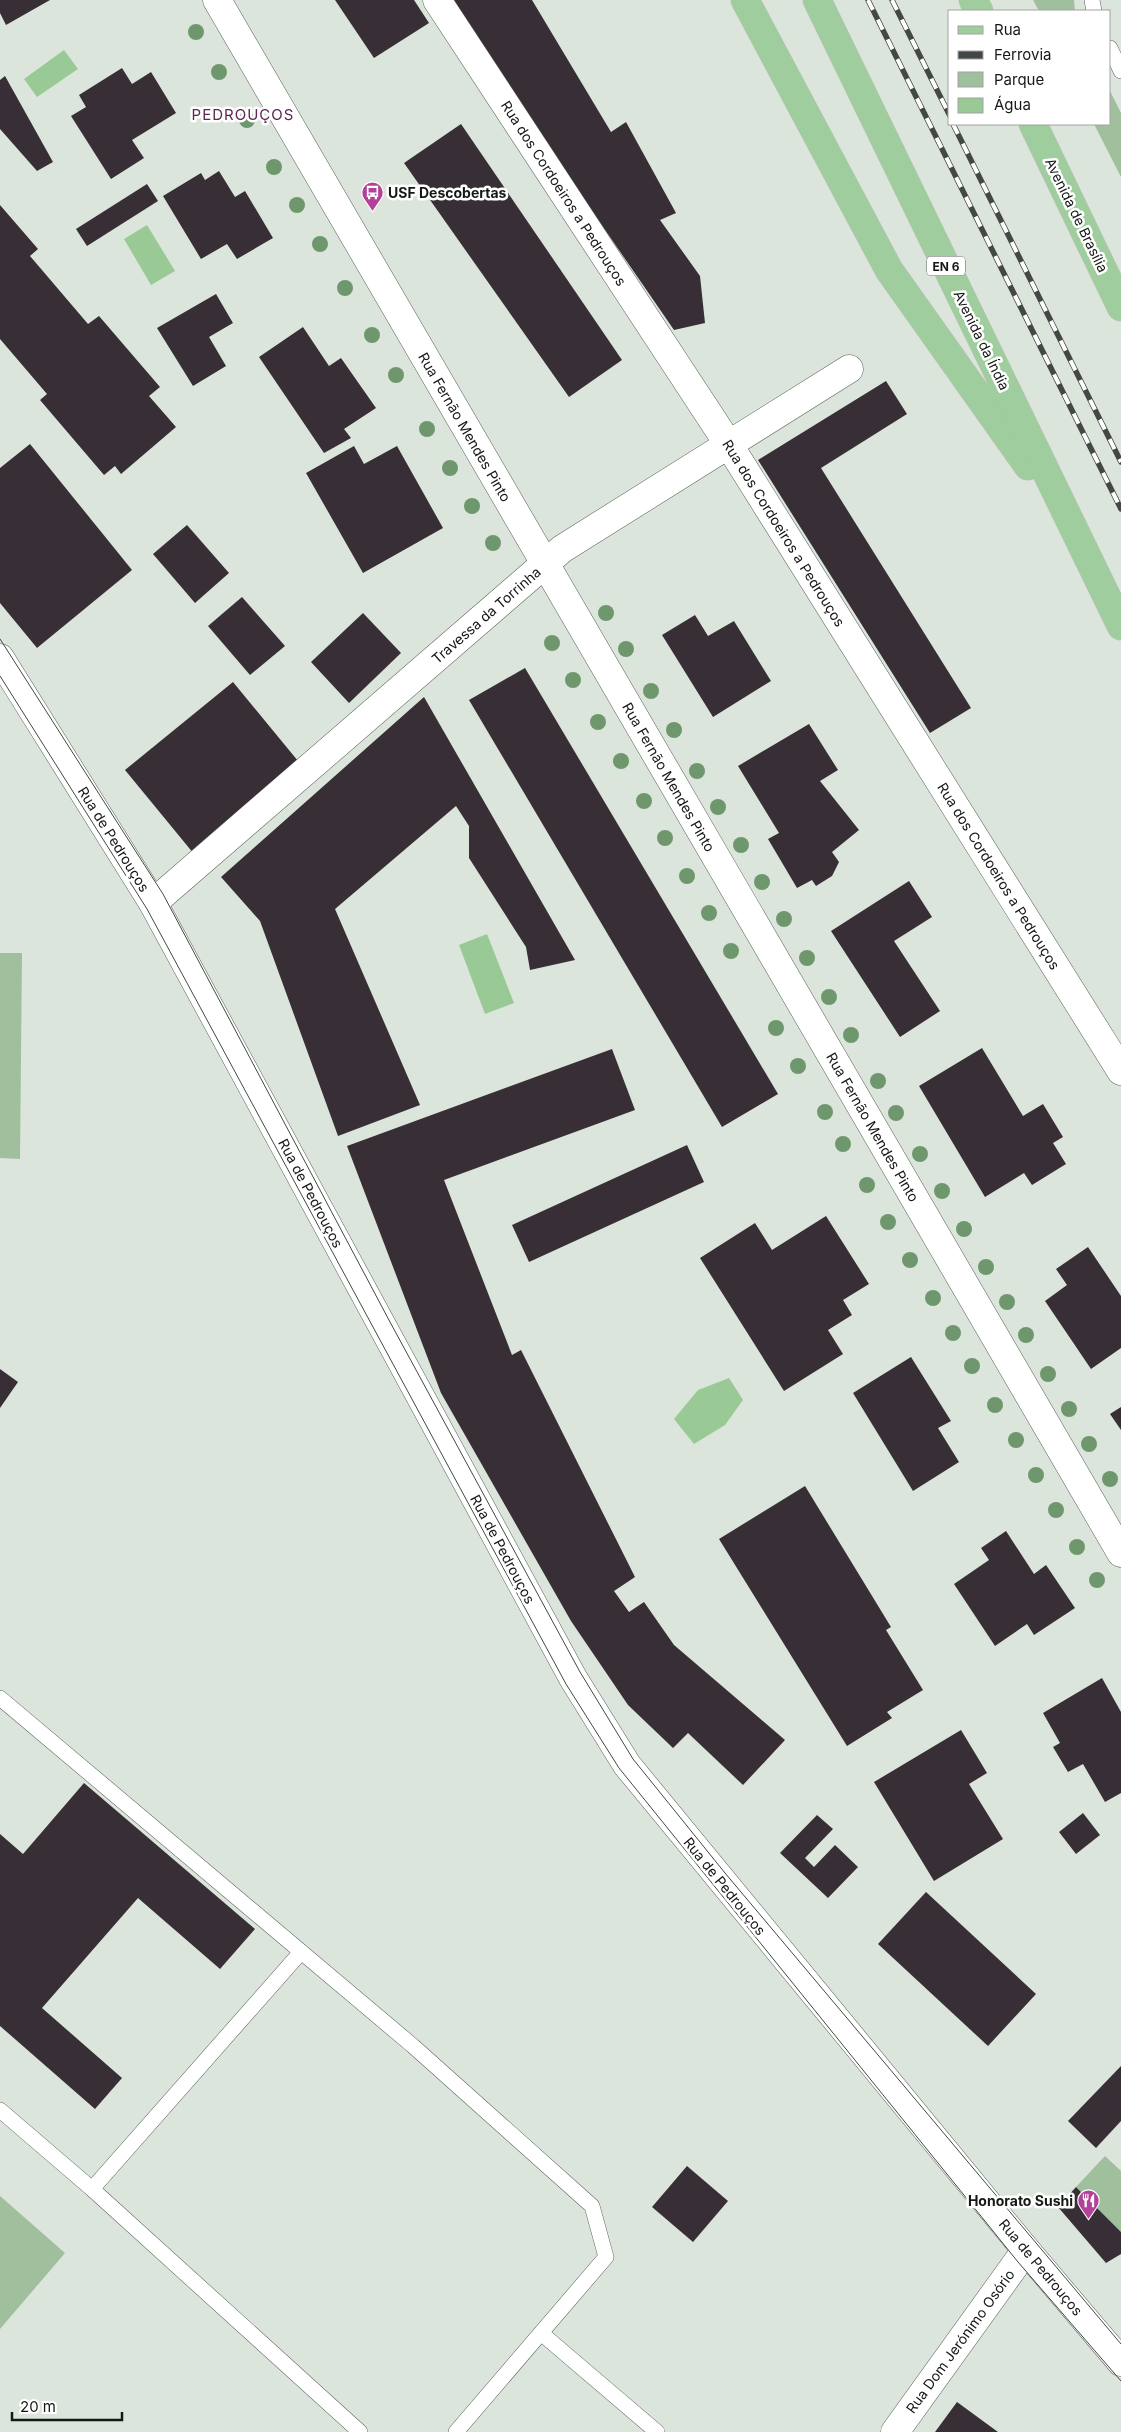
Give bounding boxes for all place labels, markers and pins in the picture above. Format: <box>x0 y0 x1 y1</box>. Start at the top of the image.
bus stop icon: USF Descobertas <box>360 180 384 211</box>
place label: USF Descobertas <box>388 184 507 201</box>
restaurant icon: Honorato Sushi <box>1077 2188 1101 2219</box>
place label: Honorato Sushi <box>968 2192 1073 2209</box>

